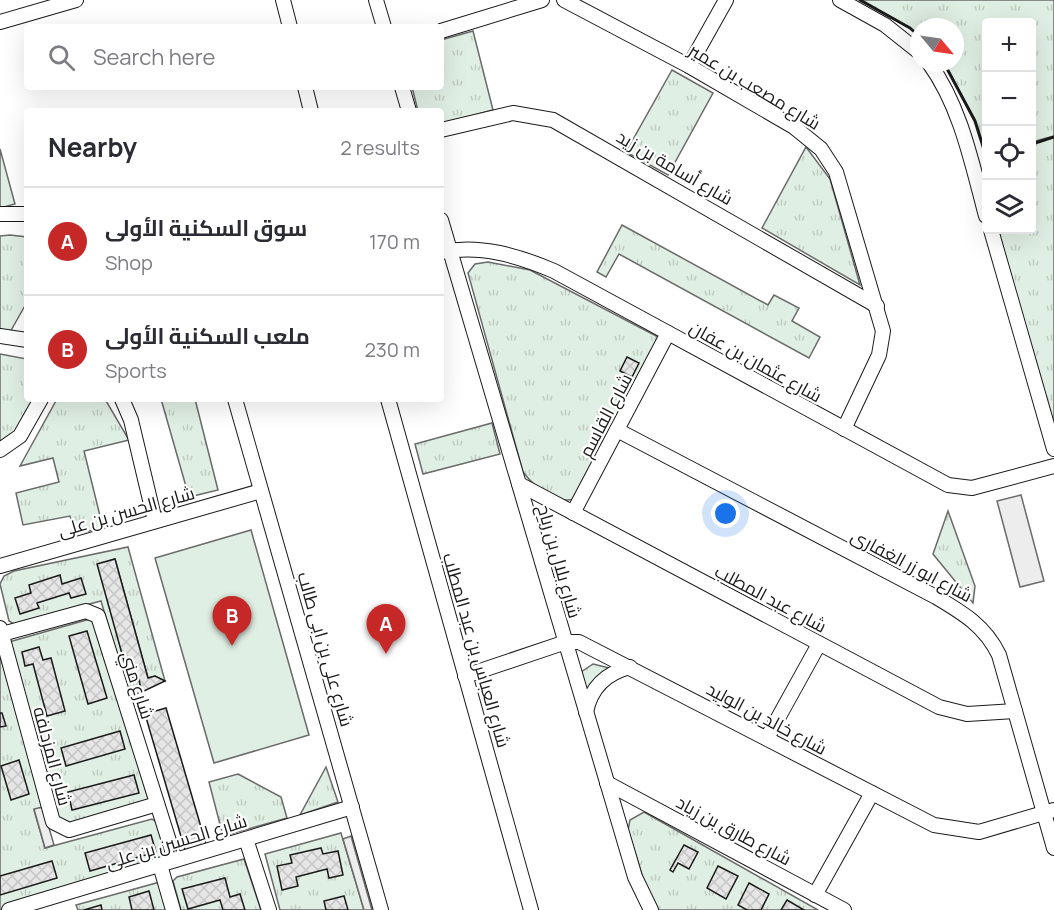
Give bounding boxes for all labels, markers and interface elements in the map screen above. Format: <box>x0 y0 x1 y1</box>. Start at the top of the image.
north arrow <box>910 18 964 72</box>
map controls <box>982 18 1036 234</box>
button: + <box>982 18 1036 72</box>
search box <box>24 24 444 90</box>
street label: شارع مصعب بن عمير <box>683 37 825 136</box>
icon: search <box>45 41 78 74</box>
text: Search here <box>93 42 215 72</box>
button: − <box>982 72 1036 126</box>
street label: شارع أسامة بن زيد <box>612 124 738 211</box>
button: locate <box>982 126 1036 180</box>
text: Nearby <box>48 129 137 165</box>
text: 2 results <box>340 134 420 161</box>
button: layers <box>982 180 1036 234</box>
text: سوق السكنية الأولى <box>105 213 307 243</box>
text: A <box>61 228 74 255</box>
text: 170 m <box>369 228 420 255</box>
text: Shop <box>105 249 153 276</box>
street label: شارع عثمان بن عفان <box>685 315 826 408</box>
text: ملعب السكنية الأولى <box>105 321 310 351</box>
text: B <box>61 336 74 363</box>
text: 230 m <box>364 336 420 363</box>
text: Sports <box>105 357 167 384</box>
street label: شارع القاسم <box>573 369 638 462</box>
street label: شارع الحسن بن على <box>55 480 197 543</box>
your location <box>711 499 740 528</box>
street label: شارع بلال بن رباح <box>531 501 588 621</box>
street label: شارع ابو زر الغفارى <box>847 523 977 608</box>
street label: شارع العباس بن عبد المطلب <box>437 550 516 750</box>
street label: شارع عبد المطلب <box>710 558 831 638</box>
street label: شارع على بن ابى طالب <box>291 569 360 730</box>
pin: B <box>212 596 252 646</box>
pin: A <box>366 604 406 654</box>
street label: شارع مني <box>113 648 160 723</box>
street label: شارع خالد بن الوليد <box>702 676 831 761</box>
street label: شارع المزدلفه <box>27 704 78 808</box>
street label: شارع طارق بن زياد <box>672 790 796 871</box>
street label: شارع الحسين بن على <box>102 808 250 875</box>

